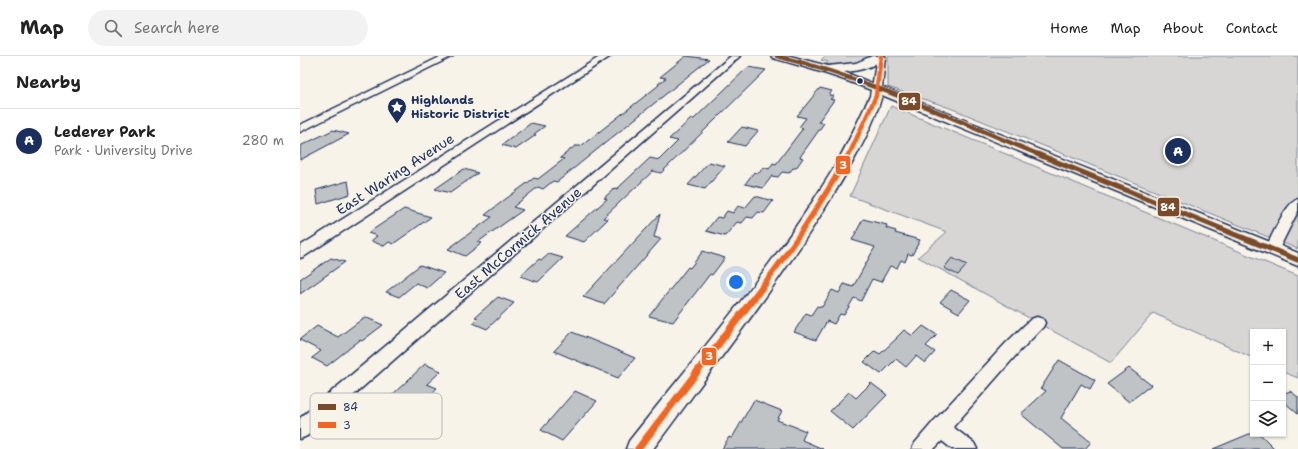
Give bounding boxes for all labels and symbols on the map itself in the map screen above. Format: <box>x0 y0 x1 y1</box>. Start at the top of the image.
unlabelled marker <box>855 76 865 86</box>
place label: Highlands Historic District <box>411 92 510 122</box>
line badge: 84 <box>898 92 921 111</box>
text: 84 <box>901 94 917 109</box>
place icon: Highlands Historic District <box>386 96 408 124</box>
street label: East Waring Avenue <box>333 129 457 219</box>
pin: A <box>1165 136 1191 166</box>
line badge: 3 <box>835 155 851 175</box>
text: 3 <box>839 158 847 173</box>
street label: East McCormick Avenue <box>451 183 585 303</box>
line badge: 84 <box>1157 197 1180 217</box>
text: 84 <box>1160 200 1176 215</box>
your location <box>726 272 746 292</box>
line badge: 3 <box>701 347 717 366</box>
text: 3 <box>705 349 713 364</box>
legend <box>310 393 442 439</box>
text: 84 <box>343 400 358 415</box>
text: 3 <box>343 418 351 433</box>

